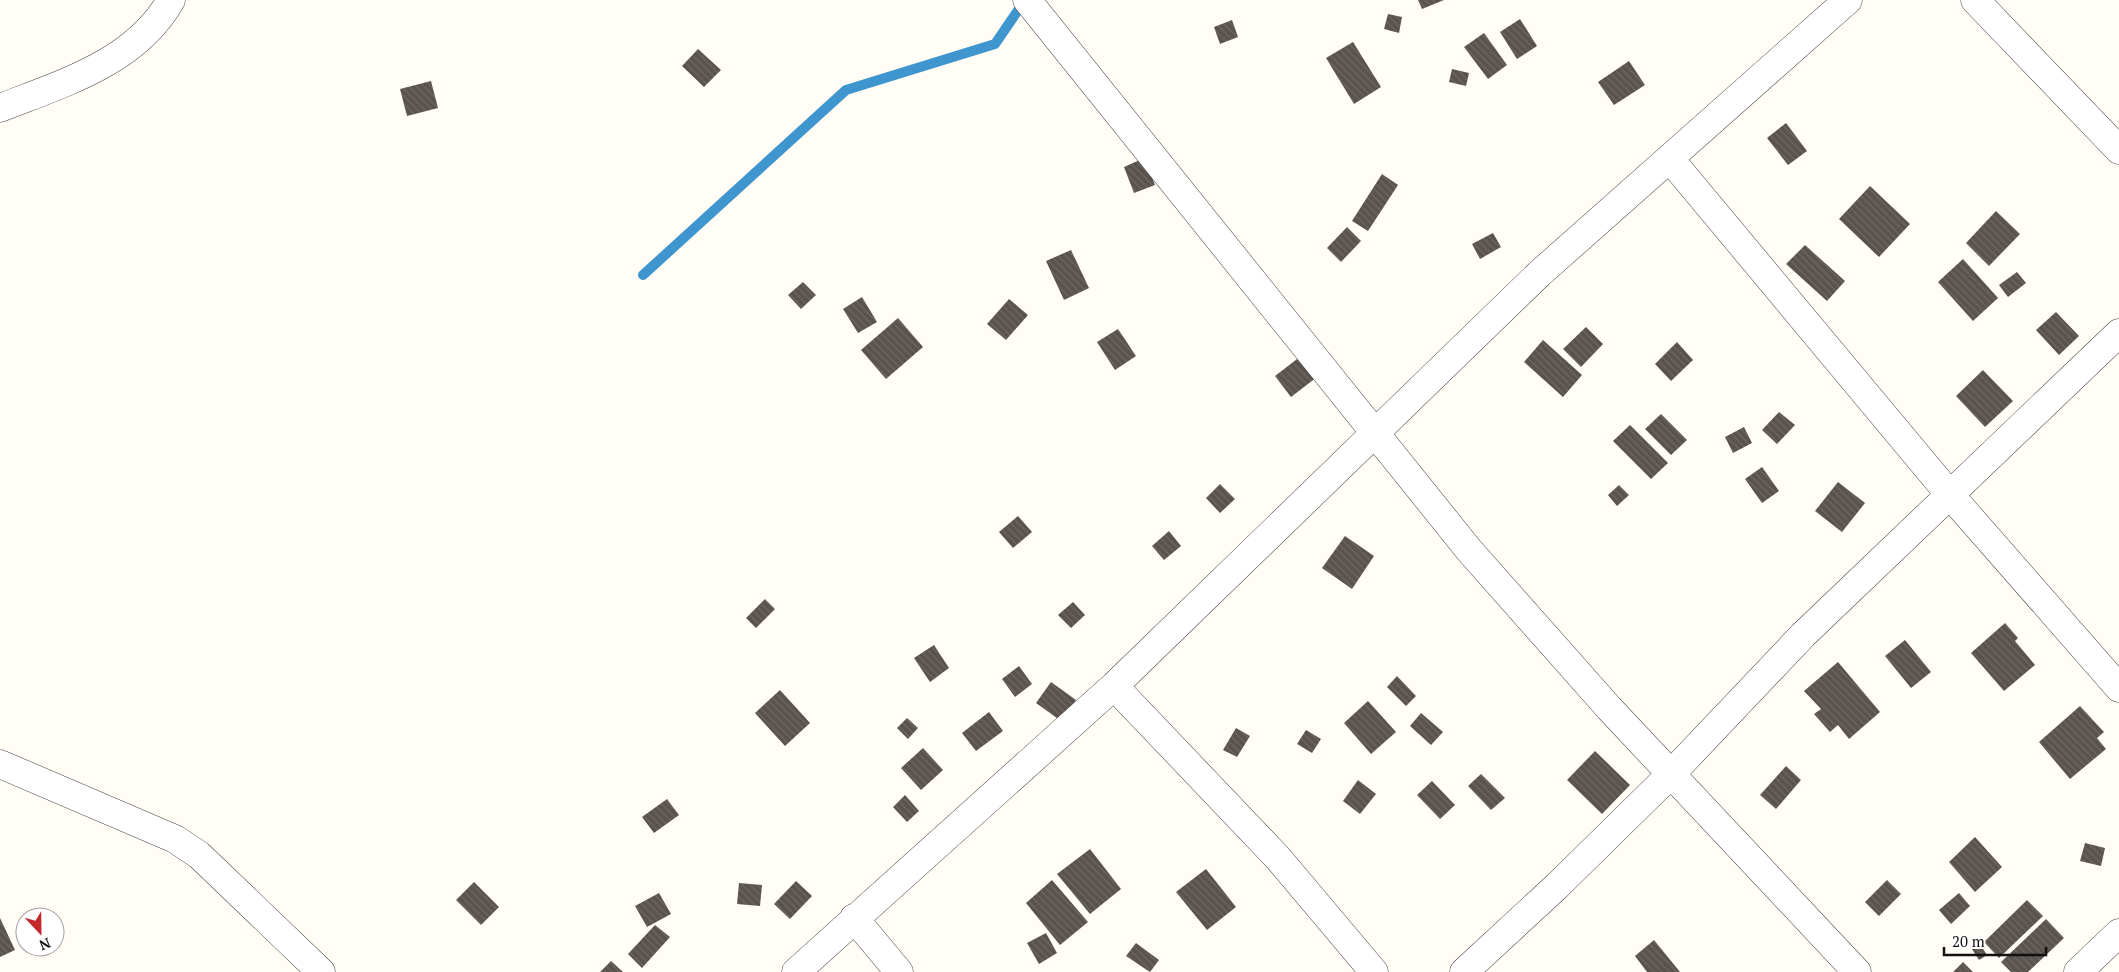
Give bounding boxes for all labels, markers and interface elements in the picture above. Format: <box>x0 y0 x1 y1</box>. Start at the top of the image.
north arrow <box>15 907 65 957</box>
scale bar <box>1944 924 2046 956</box>
text: 20 m <box>1952 931 1985 951</box>
text: N <box>36 934 54 955</box>

